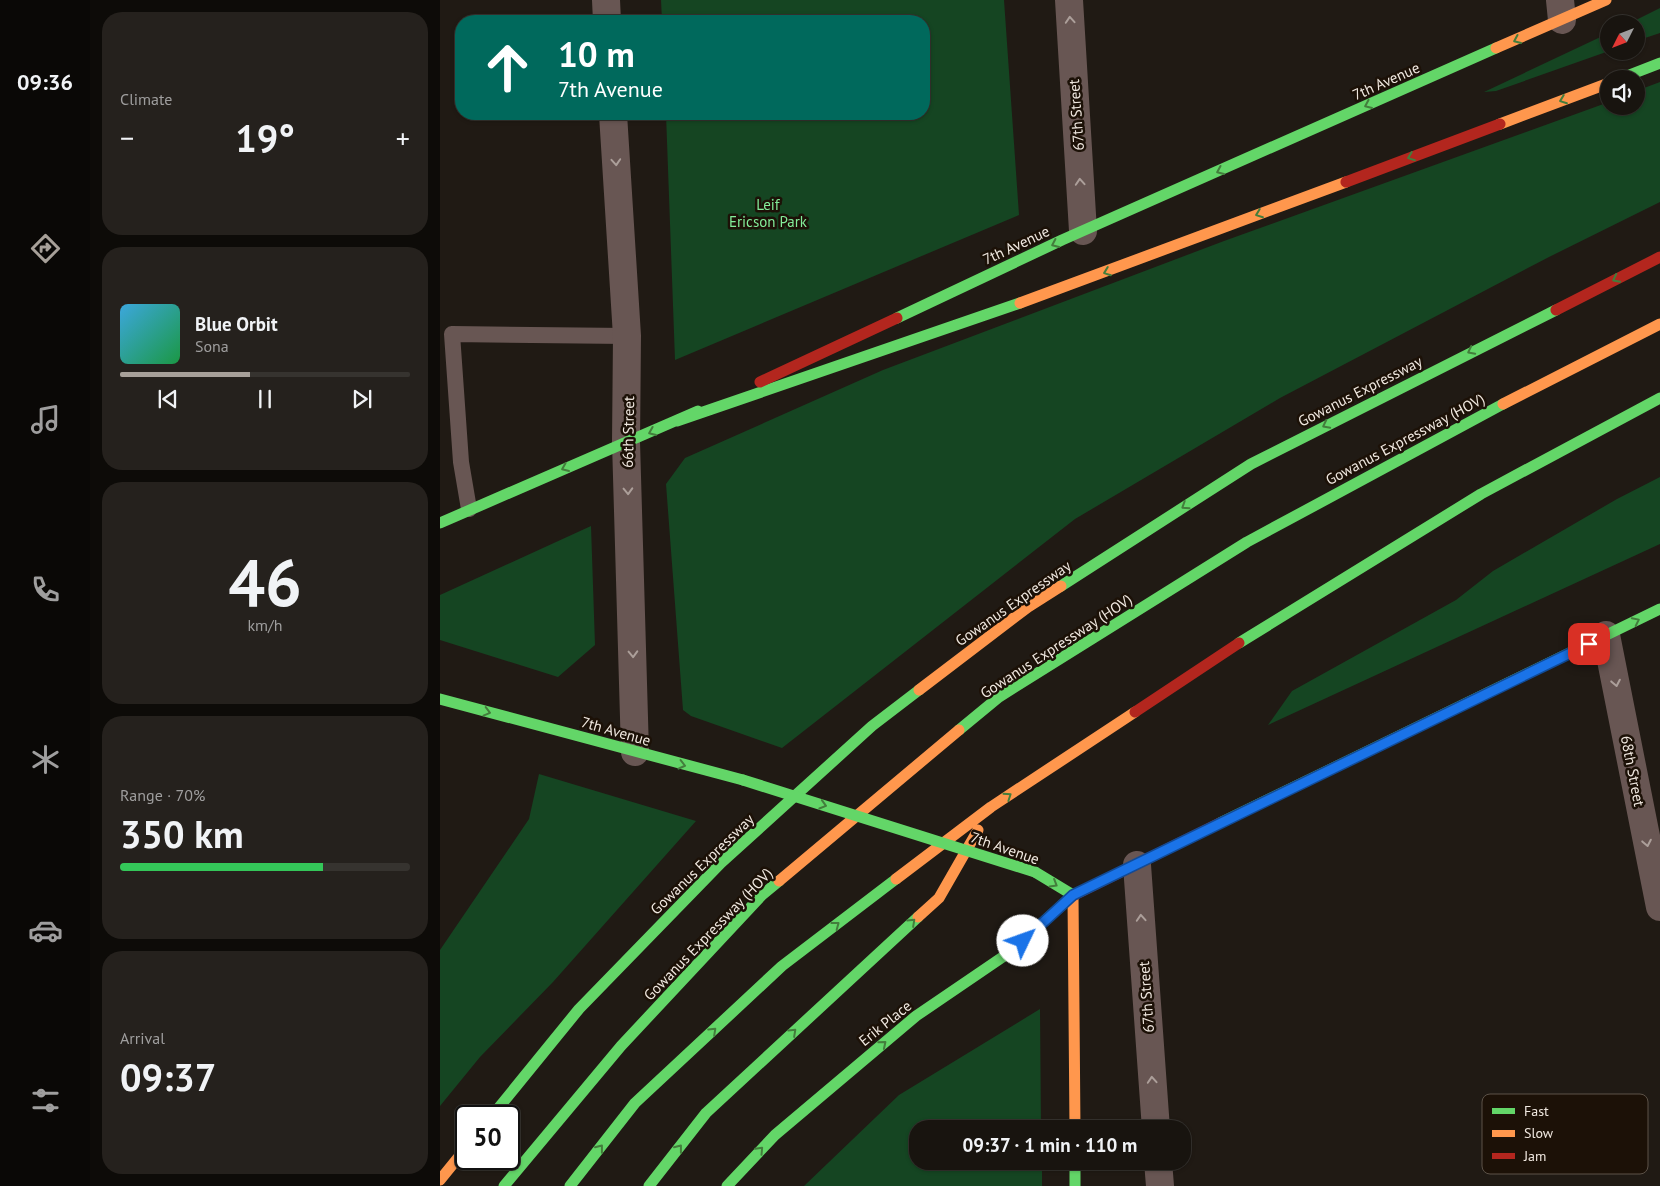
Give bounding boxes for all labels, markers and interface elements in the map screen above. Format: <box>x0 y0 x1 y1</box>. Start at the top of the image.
north arrow <box>1600 15 1645 60</box>
map controls <box>1600 15 1645 115</box>
one-way arrow <box>1065 16 1076 24</box>
text: 10 m <box>558 31 635 77</box>
one-way arrow <box>1513 34 1522 45</box>
icon: ahead <box>475 35 540 100</box>
street label: 7th Avenue <box>1349 58 1423 104</box>
text: 09:36 <box>17 68 73 96</box>
button: sound <box>1600 70 1645 115</box>
text: 7th Avenue <box>558 75 663 103</box>
street label: 67th Street <box>1064 79 1088 151</box>
text: Climate <box>120 89 172 109</box>
one-way arrow <box>1559 94 1568 104</box>
one-way arrow <box>1364 99 1373 110</box>
text: 19° <box>235 113 295 162</box>
text: − <box>120 119 134 156</box>
text: + <box>396 119 410 156</box>
one-way arrow <box>1407 151 1416 161</box>
one-way arrow <box>611 159 622 167</box>
one-way arrow <box>1216 164 1225 175</box>
one-way arrow <box>1075 178 1086 186</box>
park label: Leif Ericson Park <box>729 195 808 231</box>
one-way arrow <box>1255 208 1264 219</box>
street label: 7th Avenue <box>980 221 1052 269</box>
icon: directions <box>28 231 63 266</box>
one-way arrow <box>1051 237 1060 248</box>
one-way arrow <box>1103 266 1112 276</box>
one-way arrow <box>1613 273 1622 283</box>
text: Blue Orbit <box>195 312 278 336</box>
text: Sona <box>195 336 229 356</box>
one-way arrow <box>1467 345 1476 356</box>
street label: Gowanus Expressway <box>1295 351 1425 431</box>
icon: previous <box>154 385 182 413</box>
icon: pause <box>251 385 279 413</box>
icon: next <box>348 385 376 413</box>
street label: Gowanus Expressway (HOV) <box>1322 389 1488 489</box>
street label: 66th Street <box>618 396 638 468</box>
icon: music <box>28 402 63 437</box>
one-way arrow <box>1322 419 1331 429</box>
one-way arrow <box>648 425 657 436</box>
one-way arrow <box>561 462 570 473</box>
one-way arrow <box>622 487 633 495</box>
one-way arrow <box>1182 499 1191 509</box>
text: 46 <box>228 540 302 624</box>
street label: Gowanus Expressway <box>952 556 1074 650</box>
icon: phone <box>28 572 63 607</box>
street label: Gowanus Expressway (HOV) <box>976 590 1136 702</box>
text: km/h <box>247 615 283 635</box>
one-way arrow <box>1631 617 1640 627</box>
pin <box>1568 623 1610 665</box>
icon: arrive <box>1575 630 1603 658</box>
one-way arrow <box>627 650 638 658</box>
one-way arrow <box>1610 679 1621 688</box>
one-way arrow <box>482 706 491 716</box>
street label: 7th Avenue <box>579 712 653 750</box>
street label: 68th Street <box>1617 734 1649 808</box>
icon: climate <box>28 742 63 777</box>
one-way arrow <box>677 759 686 770</box>
text: Range · 70% <box>120 785 205 805</box>
one-way arrow <box>1002 793 1011 802</box>
one-way arrow <box>818 800 826 810</box>
text: 350 km <box>120 809 244 858</box>
street label: Gowanus Expressway <box>646 810 758 918</box>
street label: 7th Avenue <box>968 827 1042 869</box>
one-way arrow <box>1642 838 1652 847</box>
street label: Gowanus Expressway (HOV) <box>640 864 776 1004</box>
one-way arrow <box>1049 877 1058 887</box>
icon: car <box>28 913 63 948</box>
position arrow <box>996 914 1048 966</box>
one-way arrow <box>1135 914 1146 922</box>
one-way arrow <box>907 919 916 928</box>
one-way arrow <box>830 922 840 931</box>
street label: 67th Street <box>1134 961 1158 1033</box>
street label: Erik Place <box>855 996 915 1050</box>
text: Arrival <box>120 1028 165 1048</box>
one-way arrow <box>707 1028 716 1037</box>
one-way arrow <box>787 1029 796 1038</box>
one-way arrow <box>877 1040 886 1049</box>
text: 09:37 <box>120 1052 216 1101</box>
one-way arrow <box>1147 1076 1158 1084</box>
icon: filters <box>28 1083 63 1118</box>
legend <box>1482 1094 1648 1174</box>
text: Fast <box>1524 1102 1549 1120</box>
speed limit sign: 50 <box>455 1105 520 1170</box>
text: Slow <box>1524 1124 1554 1142</box>
text: 09:37 · 1 min · 110 m <box>963 1133 1137 1157</box>
one-way arrow <box>595 1144 604 1153</box>
one-way arrow <box>673 1144 682 1153</box>
one-way arrow <box>754 1147 763 1156</box>
text: Jam <box>1523 1147 1546 1165</box>

